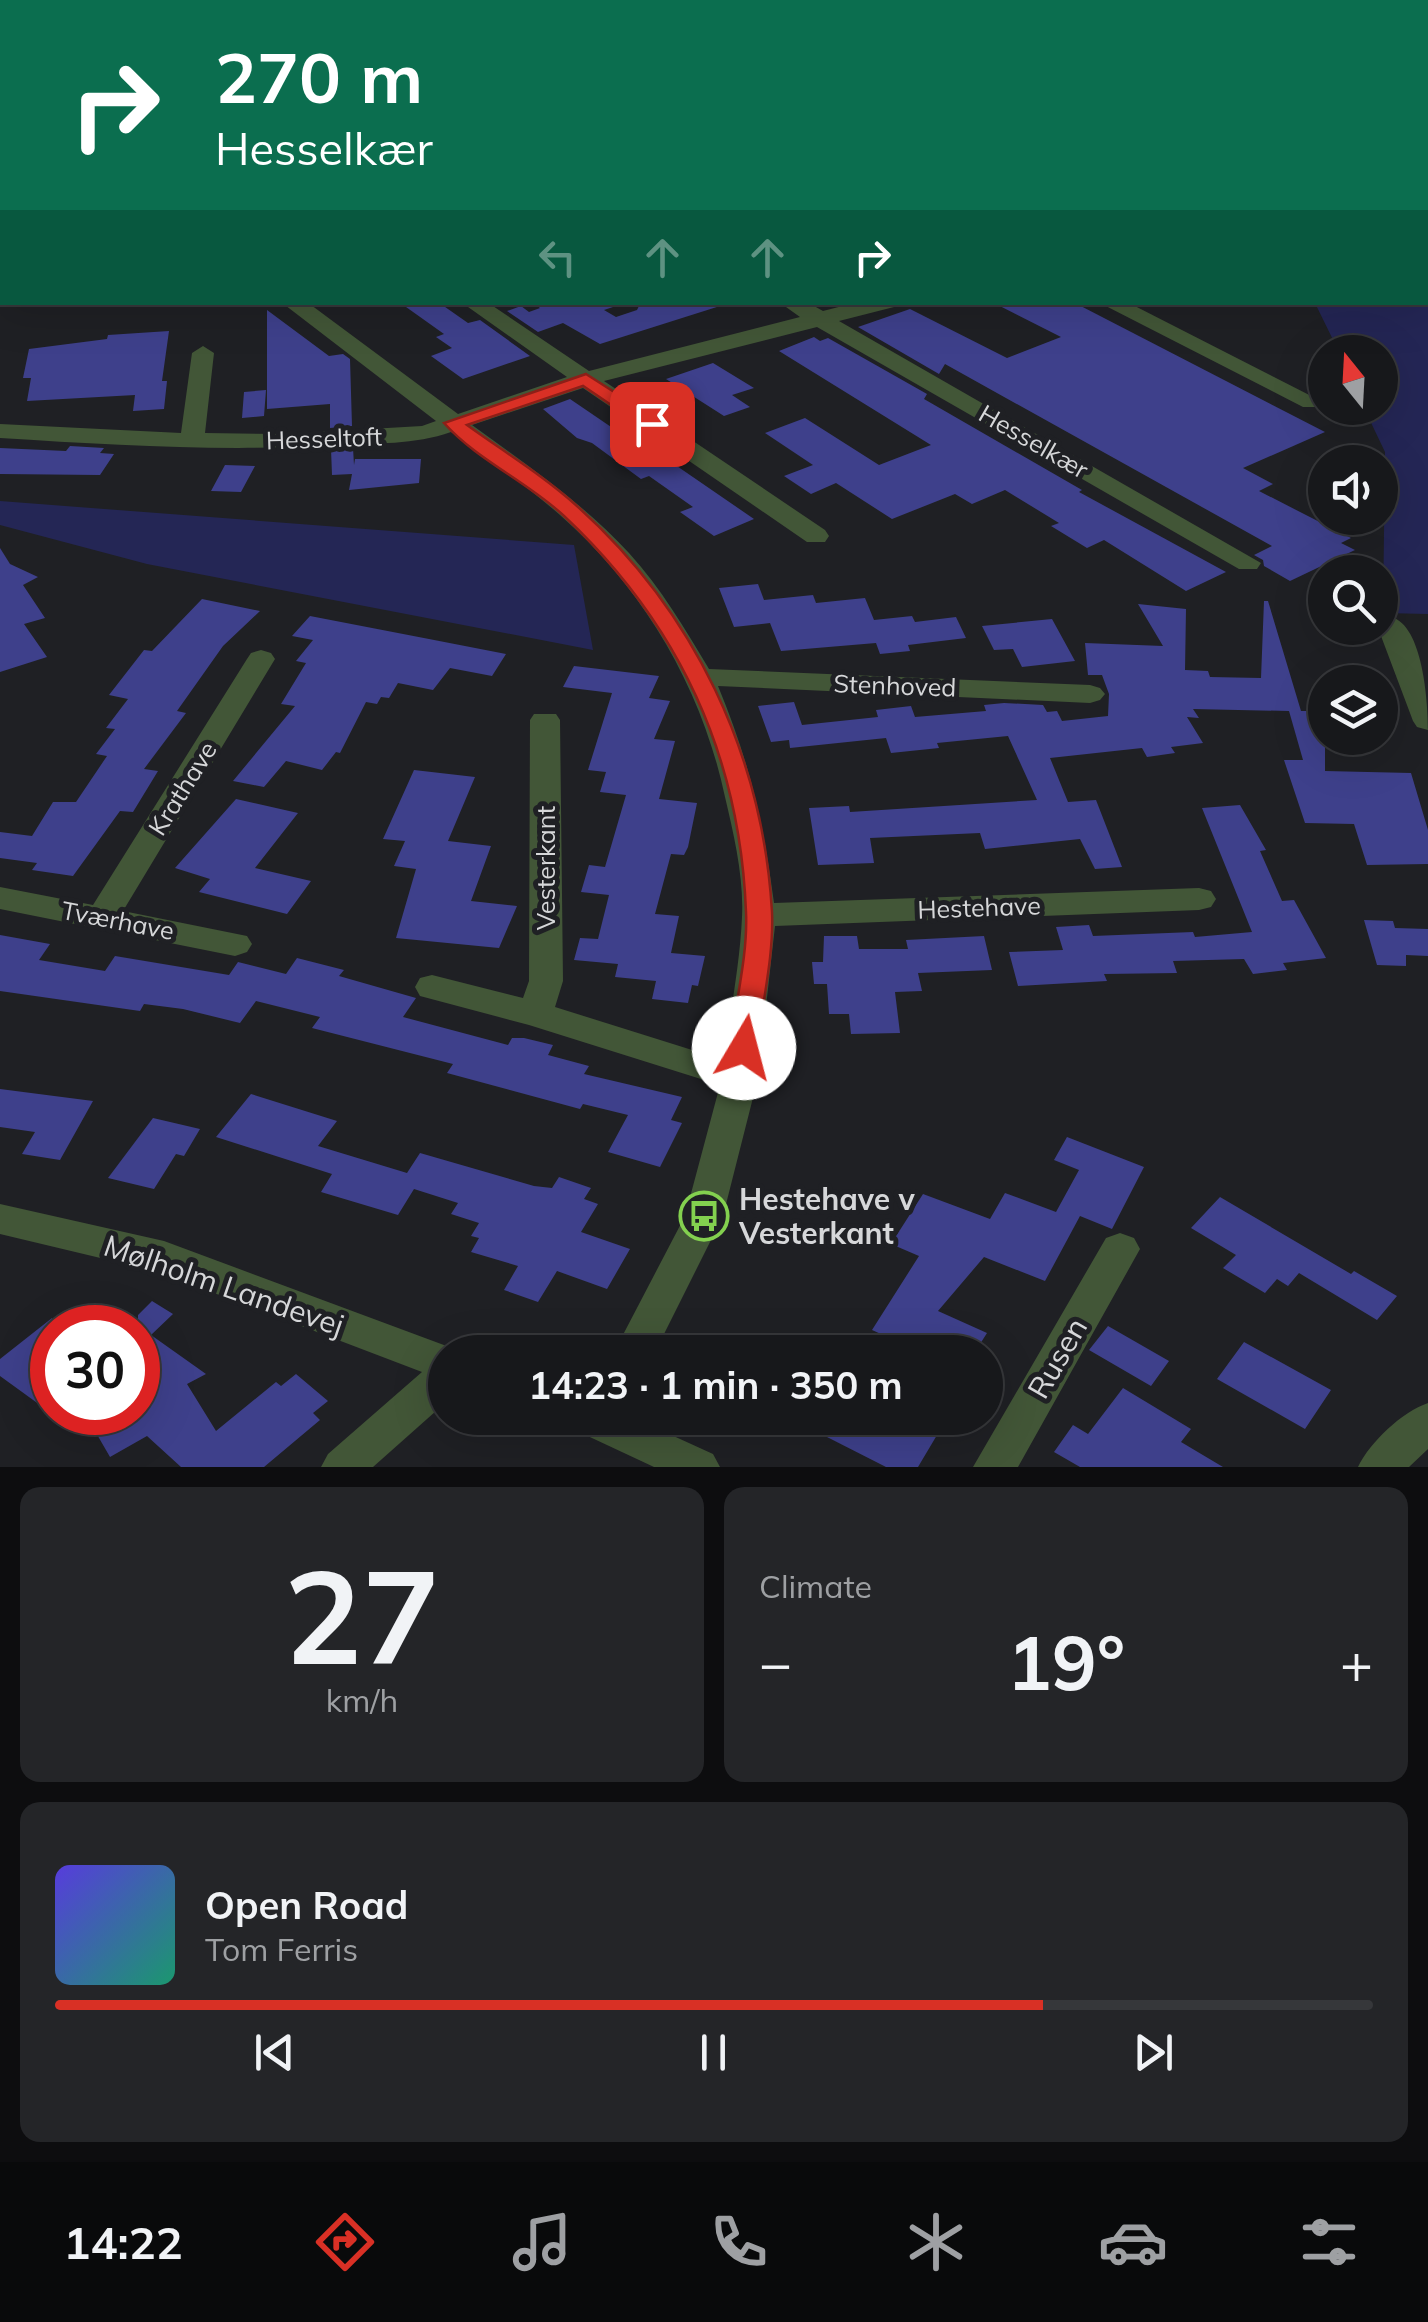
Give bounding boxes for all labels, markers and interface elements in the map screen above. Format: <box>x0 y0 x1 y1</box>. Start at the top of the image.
text: 270 m <box>215 33 423 121</box>
icon: right <box>50 40 180 170</box>
text: Hesselkær <box>215 120 433 176</box>
icon: left <box>530 230 585 285</box>
icon: ahead <box>635 230 690 285</box>
icon: ahead <box>740 230 795 285</box>
icon: right <box>845 230 900 285</box>
north arrow <box>1308 335 1398 425</box>
map controls <box>1308 335 1398 755</box>
pin <box>610 382 695 467</box>
icon: arrive <box>625 397 680 452</box>
street label: Hesselkær <box>974 397 1094 485</box>
street label: Hesseltoft <box>265 420 383 456</box>
button: sound <box>1308 445 1398 535</box>
button: search <box>1308 555 1398 645</box>
button: layers <box>1308 665 1398 755</box>
street label: Stenhoved <box>833 667 957 703</box>
street label: Krathave <box>141 735 223 841</box>
street label: Vesterkant <box>530 806 561 930</box>
street label: Hestehave <box>917 889 1041 925</box>
street label: Tværhave <box>59 894 177 946</box>
position arrow <box>692 996 796 1100</box>
place label: Hestehave v Vesterkant <box>738 1180 915 1252</box>
bus stop icon: Hestehave v Vesterkant <box>678 1190 730 1242</box>
street label: Mølholm Landevej <box>99 1226 349 1344</box>
speed limit sign: 30 <box>30 1305 160 1435</box>
street label: Rusen <box>1019 1311 1095 1405</box>
text: 14:23 · 1 min · 350 m <box>528 1361 903 1409</box>
text: 27 <box>284 1533 440 1697</box>
text: Climate <box>759 1566 872 1606</box>
text: 19° <box>1007 1615 1125 1709</box>
text: − <box>759 1628 792 1697</box>
text: + <box>1340 1628 1373 1697</box>
text: km/h <box>326 1680 398 1720</box>
text: Open Road <box>205 1881 408 1929</box>
text: Tom Ferris <box>205 1929 358 1969</box>
icon: previous <box>247 2025 302 2080</box>
icon: pause <box>686 2025 741 2080</box>
icon: next <box>1126 2025 1181 2080</box>
icon: directions <box>310 2207 380 2277</box>
icon: music <box>507 2207 577 2277</box>
icon: phone <box>704 2207 774 2277</box>
icon: climate <box>901 2207 971 2277</box>
icon: car <box>1098 2207 1168 2277</box>
icon: filters <box>1294 2207 1364 2277</box>
text: 14:22 <box>63 2214 183 2270</box>

